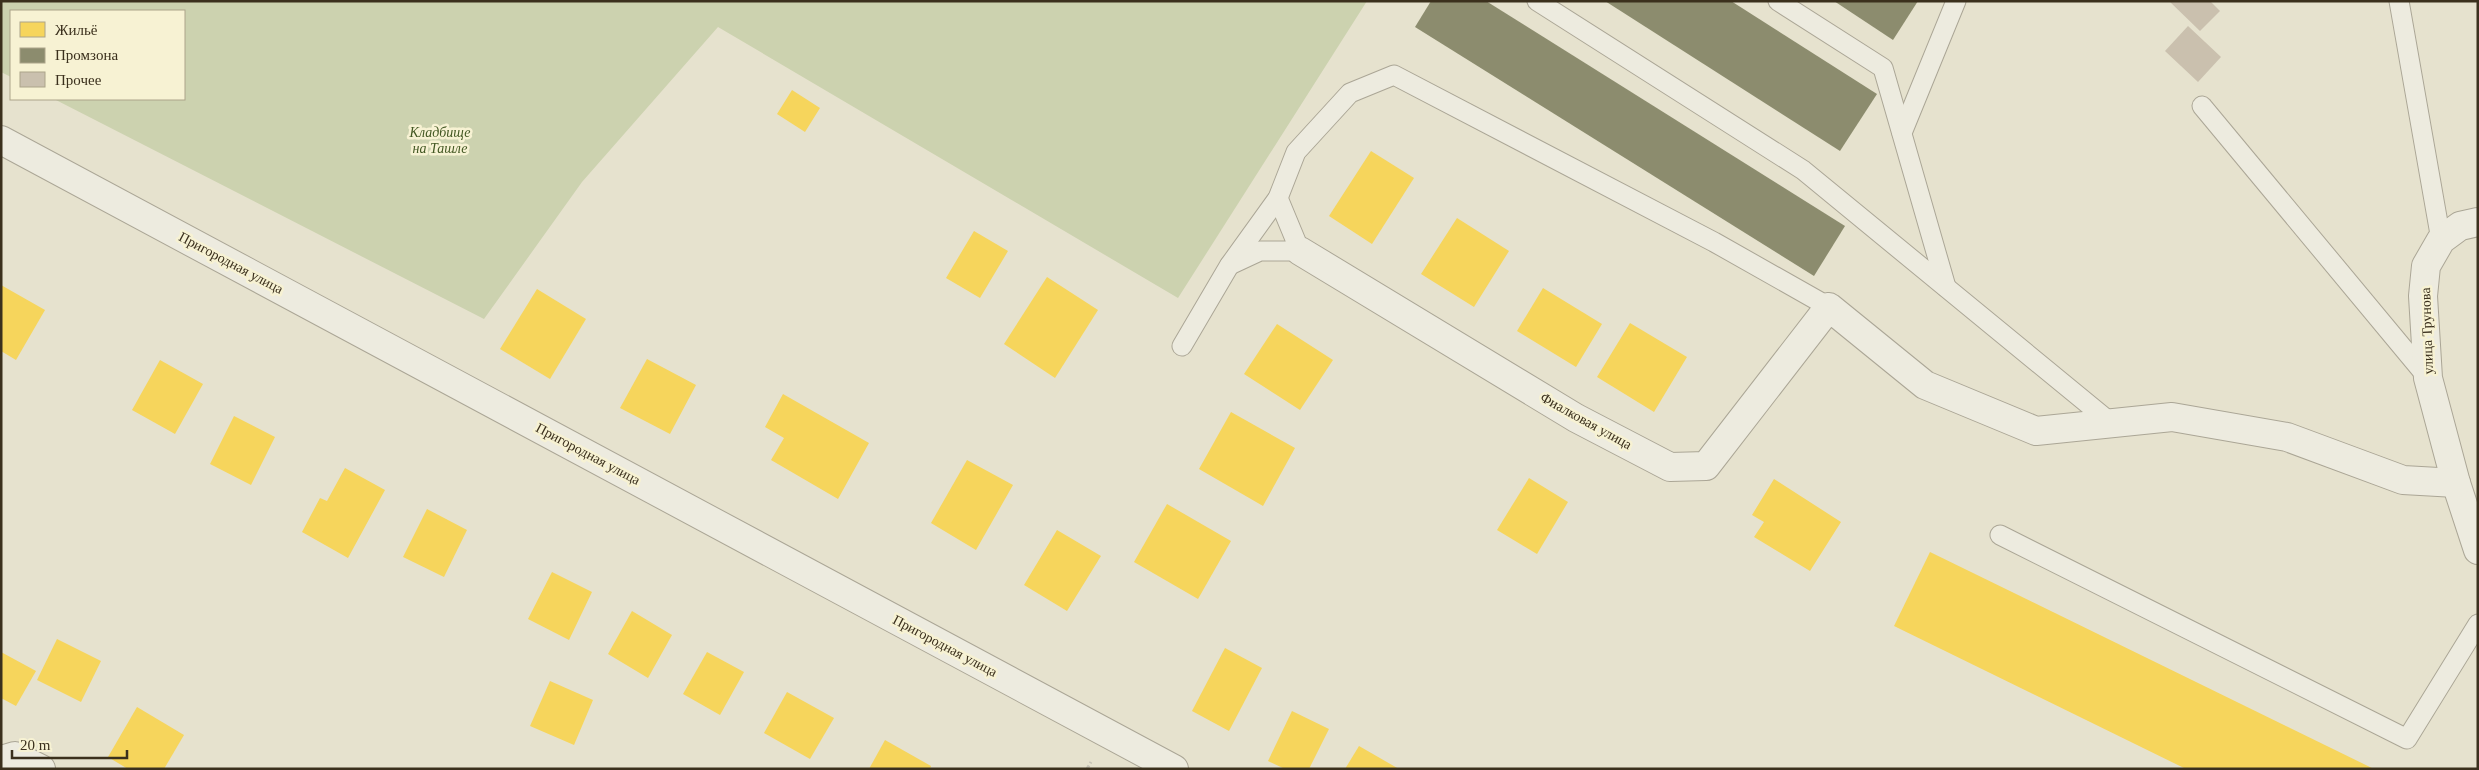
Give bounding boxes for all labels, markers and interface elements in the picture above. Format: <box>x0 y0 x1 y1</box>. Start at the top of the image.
legend <box>10 10 185 100</box>
text: Жильё <box>55 22 98 38</box>
text: Промзона <box>55 47 118 63</box>
text: Прочее <box>55 72 102 88</box>
park label: Кладбище на Ташле <box>409 125 470 156</box>
street label: Пригородная улица <box>176 229 286 297</box>
street label: улица Трунова <box>2418 286 2436 375</box>
street label: Фиалковая улица <box>1538 390 1635 453</box>
street label: Пригородная улица <box>533 420 643 488</box>
street label: Пригородная улица <box>890 612 1000 680</box>
scale bar <box>12 728 128 760</box>
text: 20 m <box>20 737 51 753</box>

